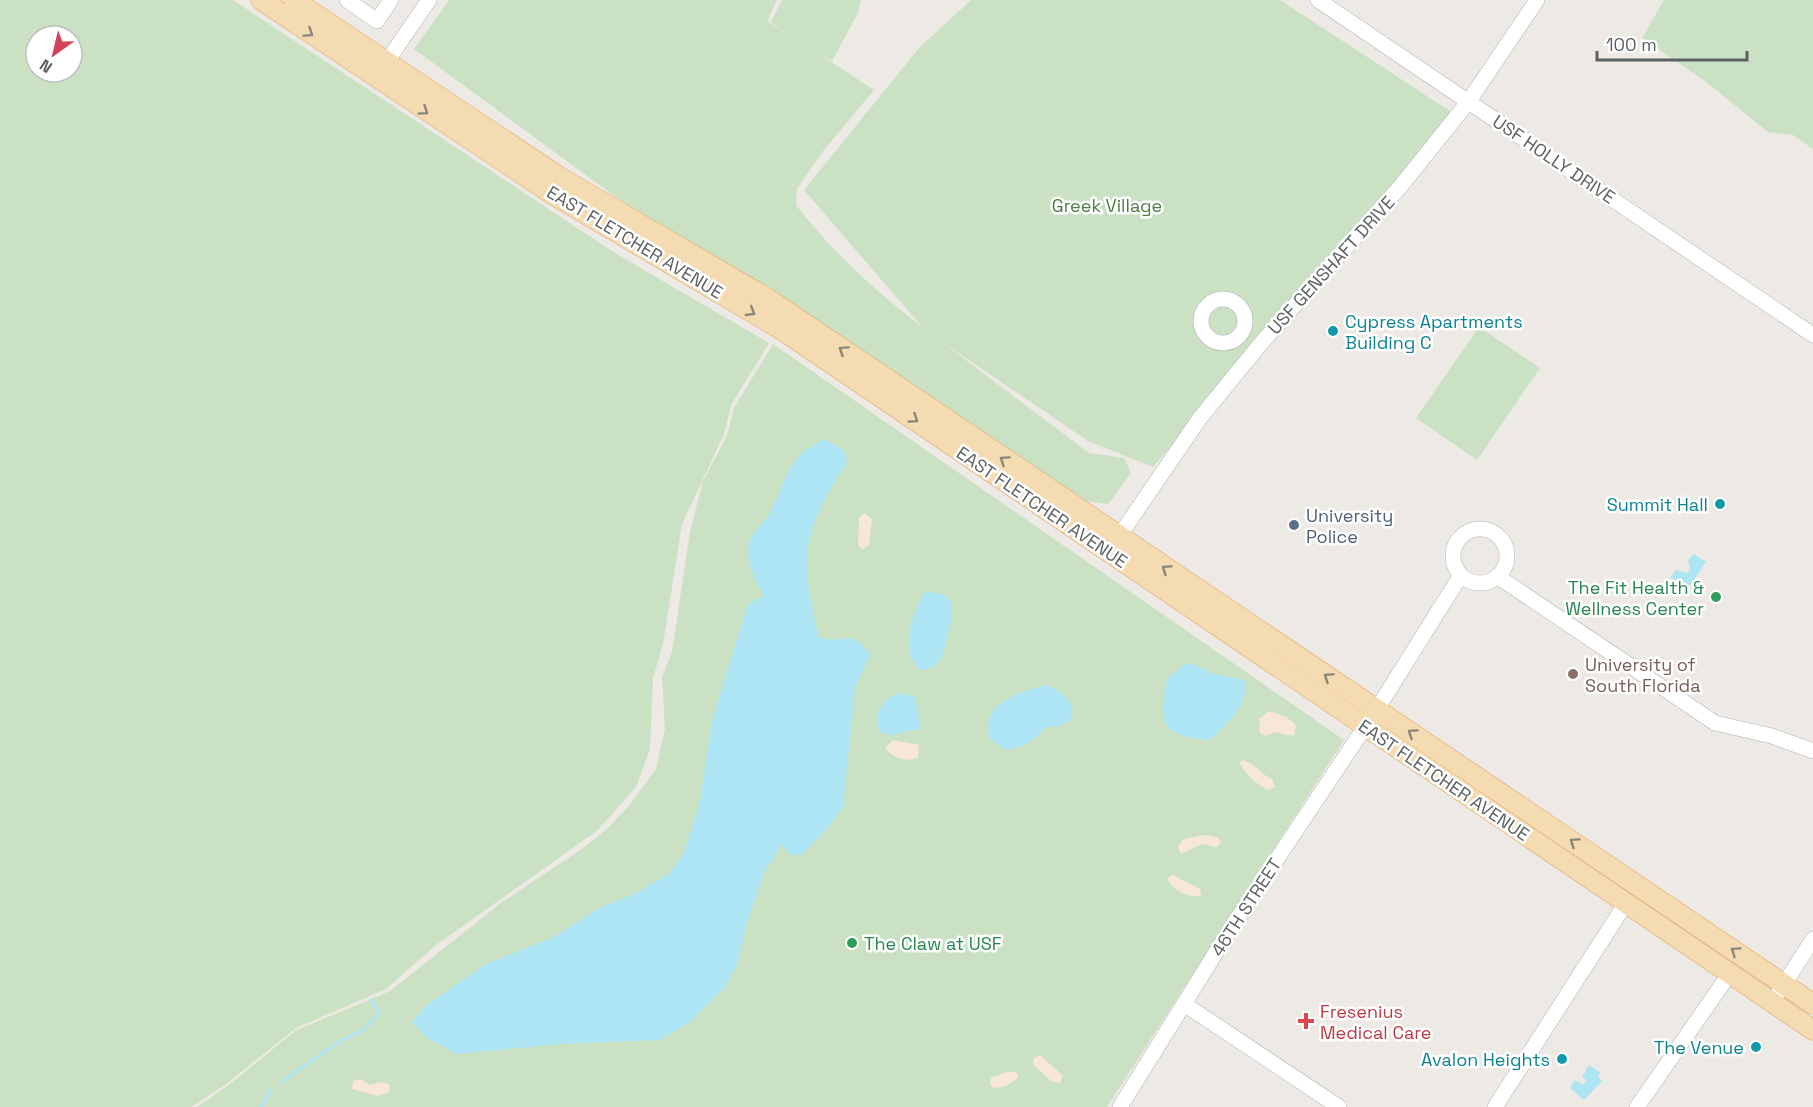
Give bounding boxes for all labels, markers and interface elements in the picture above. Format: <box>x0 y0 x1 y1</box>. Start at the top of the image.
north arrow <box>24 24 84 84</box>
scale bar <box>1597 24 1747 62</box>
one-way arrow <box>303 25 313 37</box>
text: 100 m <box>1606 33 1657 56</box>
text: N <box>36 54 56 78</box>
one-way arrow <box>418 103 429 114</box>
street label: USF HOLLY DRIVE <box>1488 109 1620 209</box>
street label: EAST FLETCHER AVENUE <box>543 180 727 304</box>
street label: USF GENSHAFT DRIVE <box>1263 191 1399 339</box>
park label: Greek Village <box>1052 194 1162 217</box>
one-way arrow <box>745 304 755 316</box>
place label: Cypress Apartments Building C <box>1345 310 1523 354</box>
marker: Cypress Apartments Building C <box>1326 324 1340 338</box>
one-way arrow <box>839 346 850 357</box>
one-way arrow <box>907 412 918 423</box>
street label: EAST FLETCHER AVENUE <box>952 441 1132 573</box>
one-way arrow <box>1000 456 1011 467</box>
place label: Summit Hall <box>1607 493 1708 516</box>
marker: Summit Hall <box>1713 497 1727 511</box>
place label: University Police <box>1306 504 1393 548</box>
marker: University Police <box>1287 518 1301 532</box>
one-way arrow <box>1162 565 1173 576</box>
place label: The Fit Health & Wellness Center <box>1565 576 1704 620</box>
marker: The Fit Health & Wellness Center <box>1709 590 1723 604</box>
place label: University of South Florida <box>1585 653 1701 697</box>
marker: University of South Florida <box>1566 667 1580 681</box>
one-way arrow <box>1324 673 1335 684</box>
street label: EAST FLETCHER AVENUE <box>1354 714 1534 846</box>
one-way arrow <box>1408 729 1419 740</box>
one-way arrow <box>1569 838 1580 849</box>
street label: 46TH STREET <box>1206 853 1287 960</box>
place label: The Claw at USF <box>864 932 1002 955</box>
marker: The Claw at USF <box>845 936 859 950</box>
one-way arrow <box>1731 947 1742 958</box>
place label: Fresenius Medical Care <box>1320 1000 1431 1044</box>
marker: Fresenius Medical Care <box>1297 1012 1315 1030</box>
place label: The Venue <box>1654 1036 1744 1059</box>
marker: The Venue <box>1749 1040 1763 1054</box>
place label: Avalon Heights <box>1421 1048 1550 1071</box>
marker: Avalon Heights <box>1555 1052 1569 1066</box>

